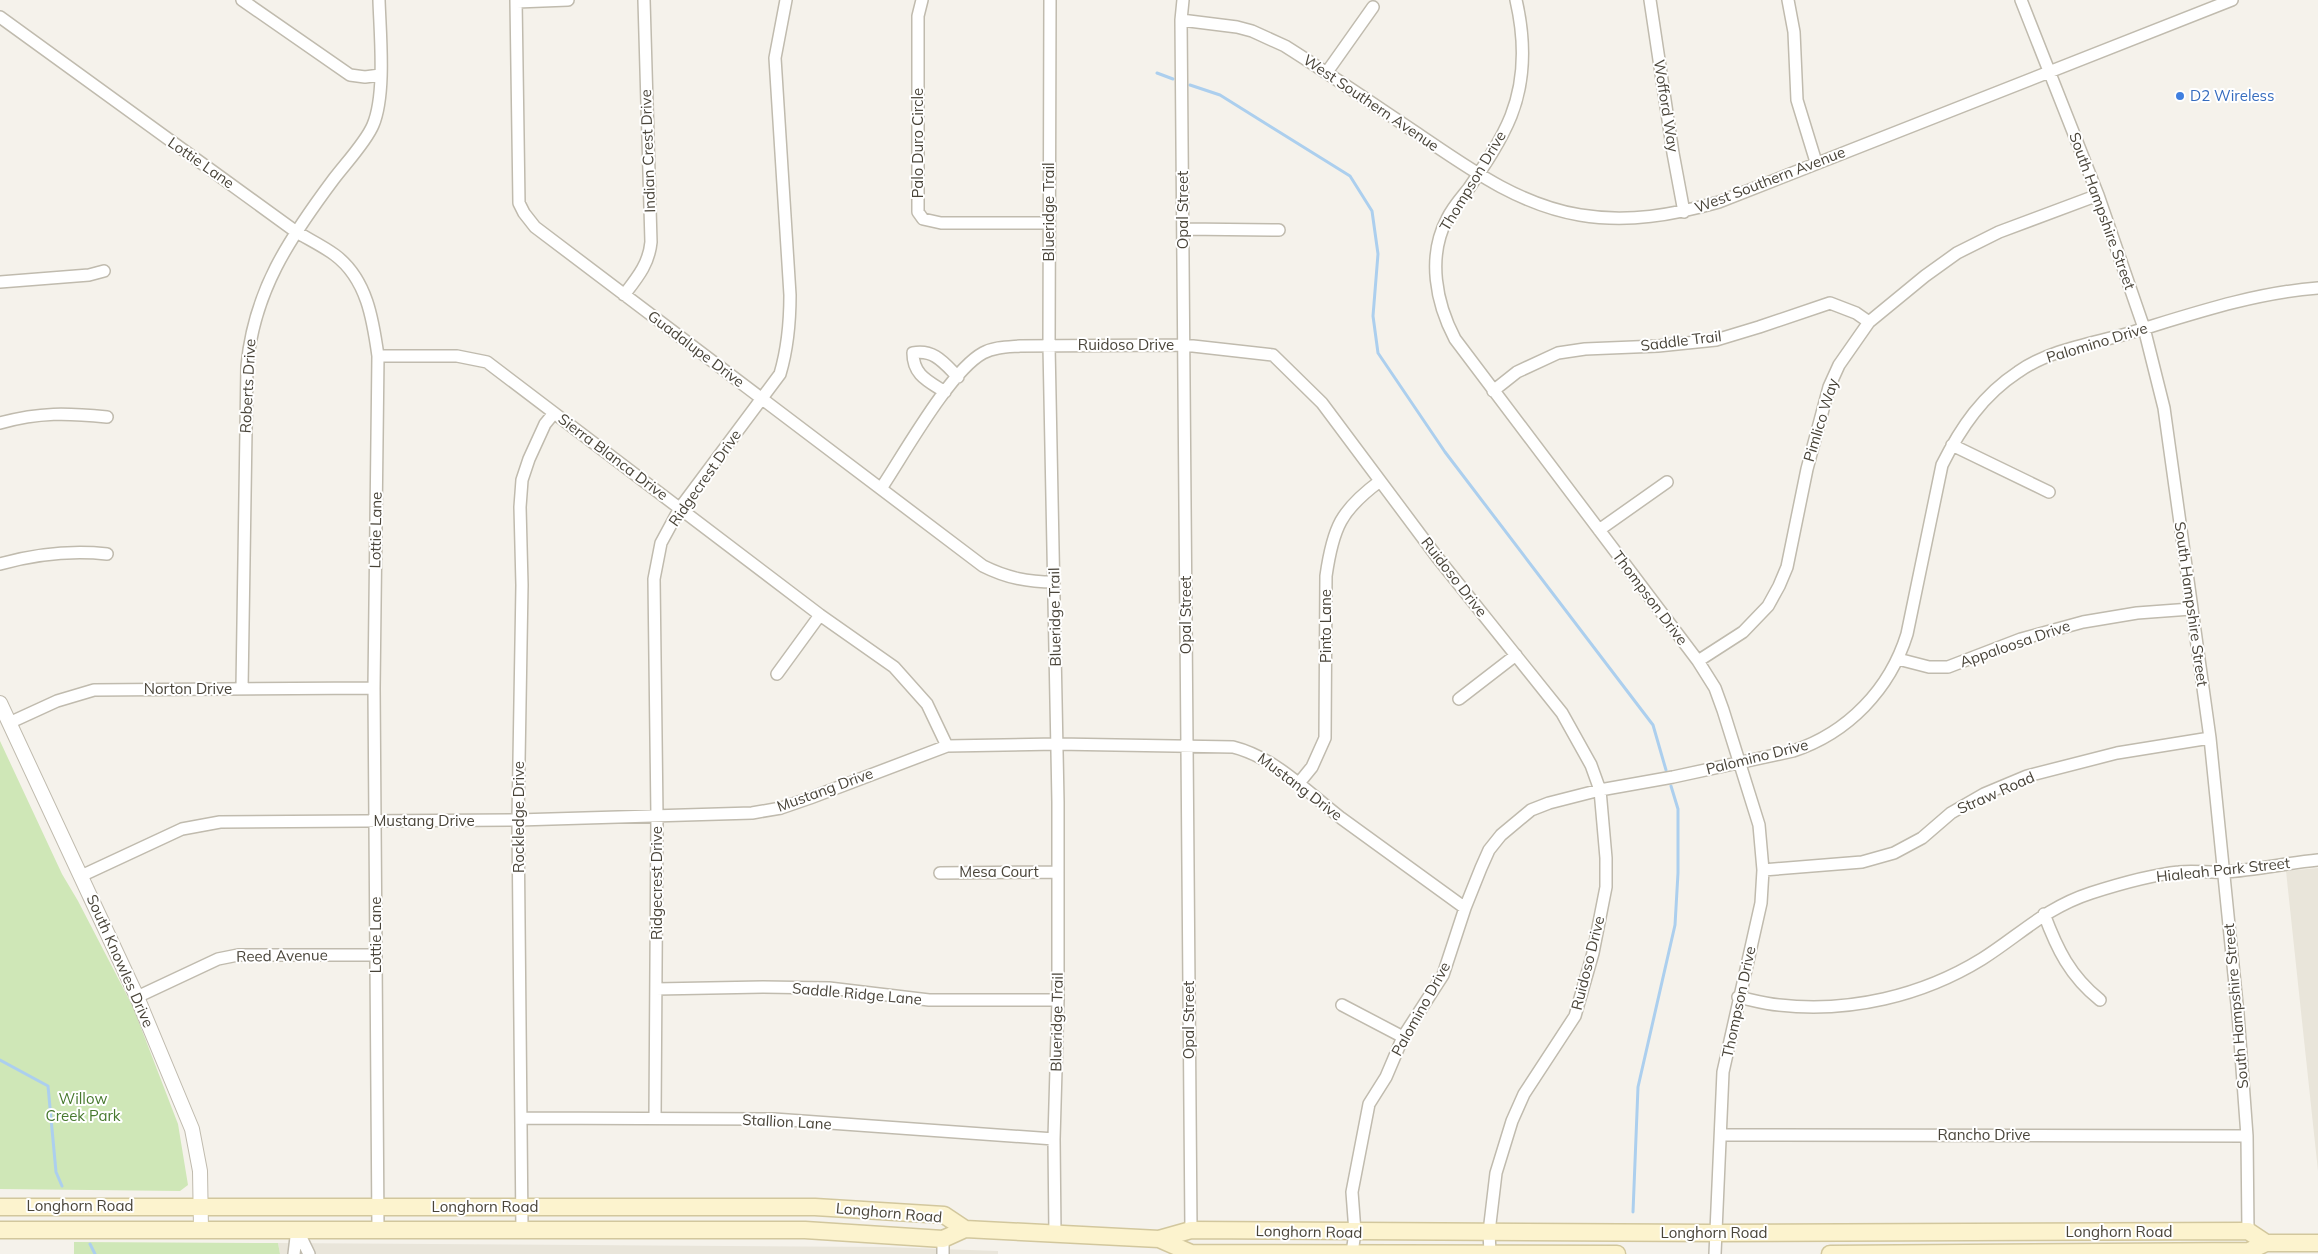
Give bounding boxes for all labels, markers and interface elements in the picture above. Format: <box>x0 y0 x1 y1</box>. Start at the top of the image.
street label: West Southern Avenue <box>1300 50 1443 155</box>
street label: Wofford Way <box>1650 58 1683 154</box>
place label: D2 Wireless <box>2190 86 2275 105</box>
street label: Palo Duro Circle <box>908 88 927 198</box>
street label: Indian Crest Drive <box>636 89 659 213</box>
marker: D2 Wireless <box>2174 90 2186 102</box>
street label: Thompson Drive <box>1435 127 1510 234</box>
street label: South Hampshire Street <box>2065 130 2140 292</box>
street label: Lottie Lane <box>164 133 238 192</box>
street label: West Southern Avenue <box>1692 142 1848 217</box>
street label: Blueridge Trail <box>1039 162 1058 262</box>
street label: Opal Street <box>1173 171 1192 249</box>
street label: Guadalupe Drive <box>644 306 748 391</box>
street label: Palomino Drive <box>2044 318 2150 367</box>
street label: Saddle Trail <box>1639 326 1723 355</box>
street label: Ruidoso Drive <box>1078 335 1174 354</box>
street label: Roberts Drive <box>236 338 259 434</box>
street label: Pimlico Way <box>1799 376 1842 464</box>
street label: Sierra Blanca Drive <box>555 409 672 504</box>
street label: Ridgecrest Drive <box>664 426 745 530</box>
street label: Lottie Lane <box>365 491 386 568</box>
street label: South Hampshire Street <box>2171 520 2212 687</box>
street label: Ruidoso Drive <box>1417 533 1492 620</box>
street label: Thompson Drive <box>1609 547 1692 649</box>
street label: Blueridge Trail <box>1044 567 1065 667</box>
street label: Opal Street <box>1176 576 1195 654</box>
street label: Pinto Lane <box>1316 589 1335 663</box>
street label: Appaloosa Drive <box>1957 616 2072 671</box>
street label: Norton Drive <box>144 679 232 698</box>
street label: Palomino Drive <box>1704 735 1810 778</box>
street label: Mustang Drive <box>1254 749 1346 825</box>
street label: Rockledge Drive <box>509 761 528 873</box>
street label: Mustang Drive <box>774 763 876 816</box>
street label: Straw Road <box>1954 767 2037 818</box>
street label: Mustang Drive <box>373 811 475 830</box>
street label: Ridgecrest Drive <box>647 826 666 940</box>
street label: Hialeah Park Street <box>2155 853 2291 886</box>
street label: Mesa Court <box>959 862 1039 881</box>
street label: South Knowles Drive <box>83 891 158 1030</box>
street label: Lottie Lane <box>366 897 385 973</box>
street label: Ruidoso Drive <box>1567 914 1608 1012</box>
street label: South Hampshire Street <box>2219 923 2252 1090</box>
street label: Thompson Drive <box>1717 944 1760 1059</box>
street label: Reed Avenue <box>236 945 328 966</box>
street label: Palomino Drive <box>1387 958 1454 1059</box>
street label: Blueridge Trail <box>1046 972 1067 1072</box>
street label: Saddle Ridge Lane <box>791 978 923 1009</box>
street label: Opal Street <box>1179 981 1198 1059</box>
park label: Willow Creek Park <box>45 1089 121 1125</box>
street label: Stallion Lane <box>742 1110 832 1133</box>
street label: Rancho Drive <box>1937 1125 2031 1144</box>
street label: Longhorn Road <box>27 1196 133 1215</box>
street label: Longhorn Road <box>432 1197 538 1216</box>
street label: Longhorn Road <box>835 1198 943 1227</box>
street label: Longhorn Road <box>1255 1221 1363 1242</box>
street label: Longhorn Road <box>2066 1222 2172 1241</box>
street label: Longhorn Road <box>1661 1223 1767 1242</box>

